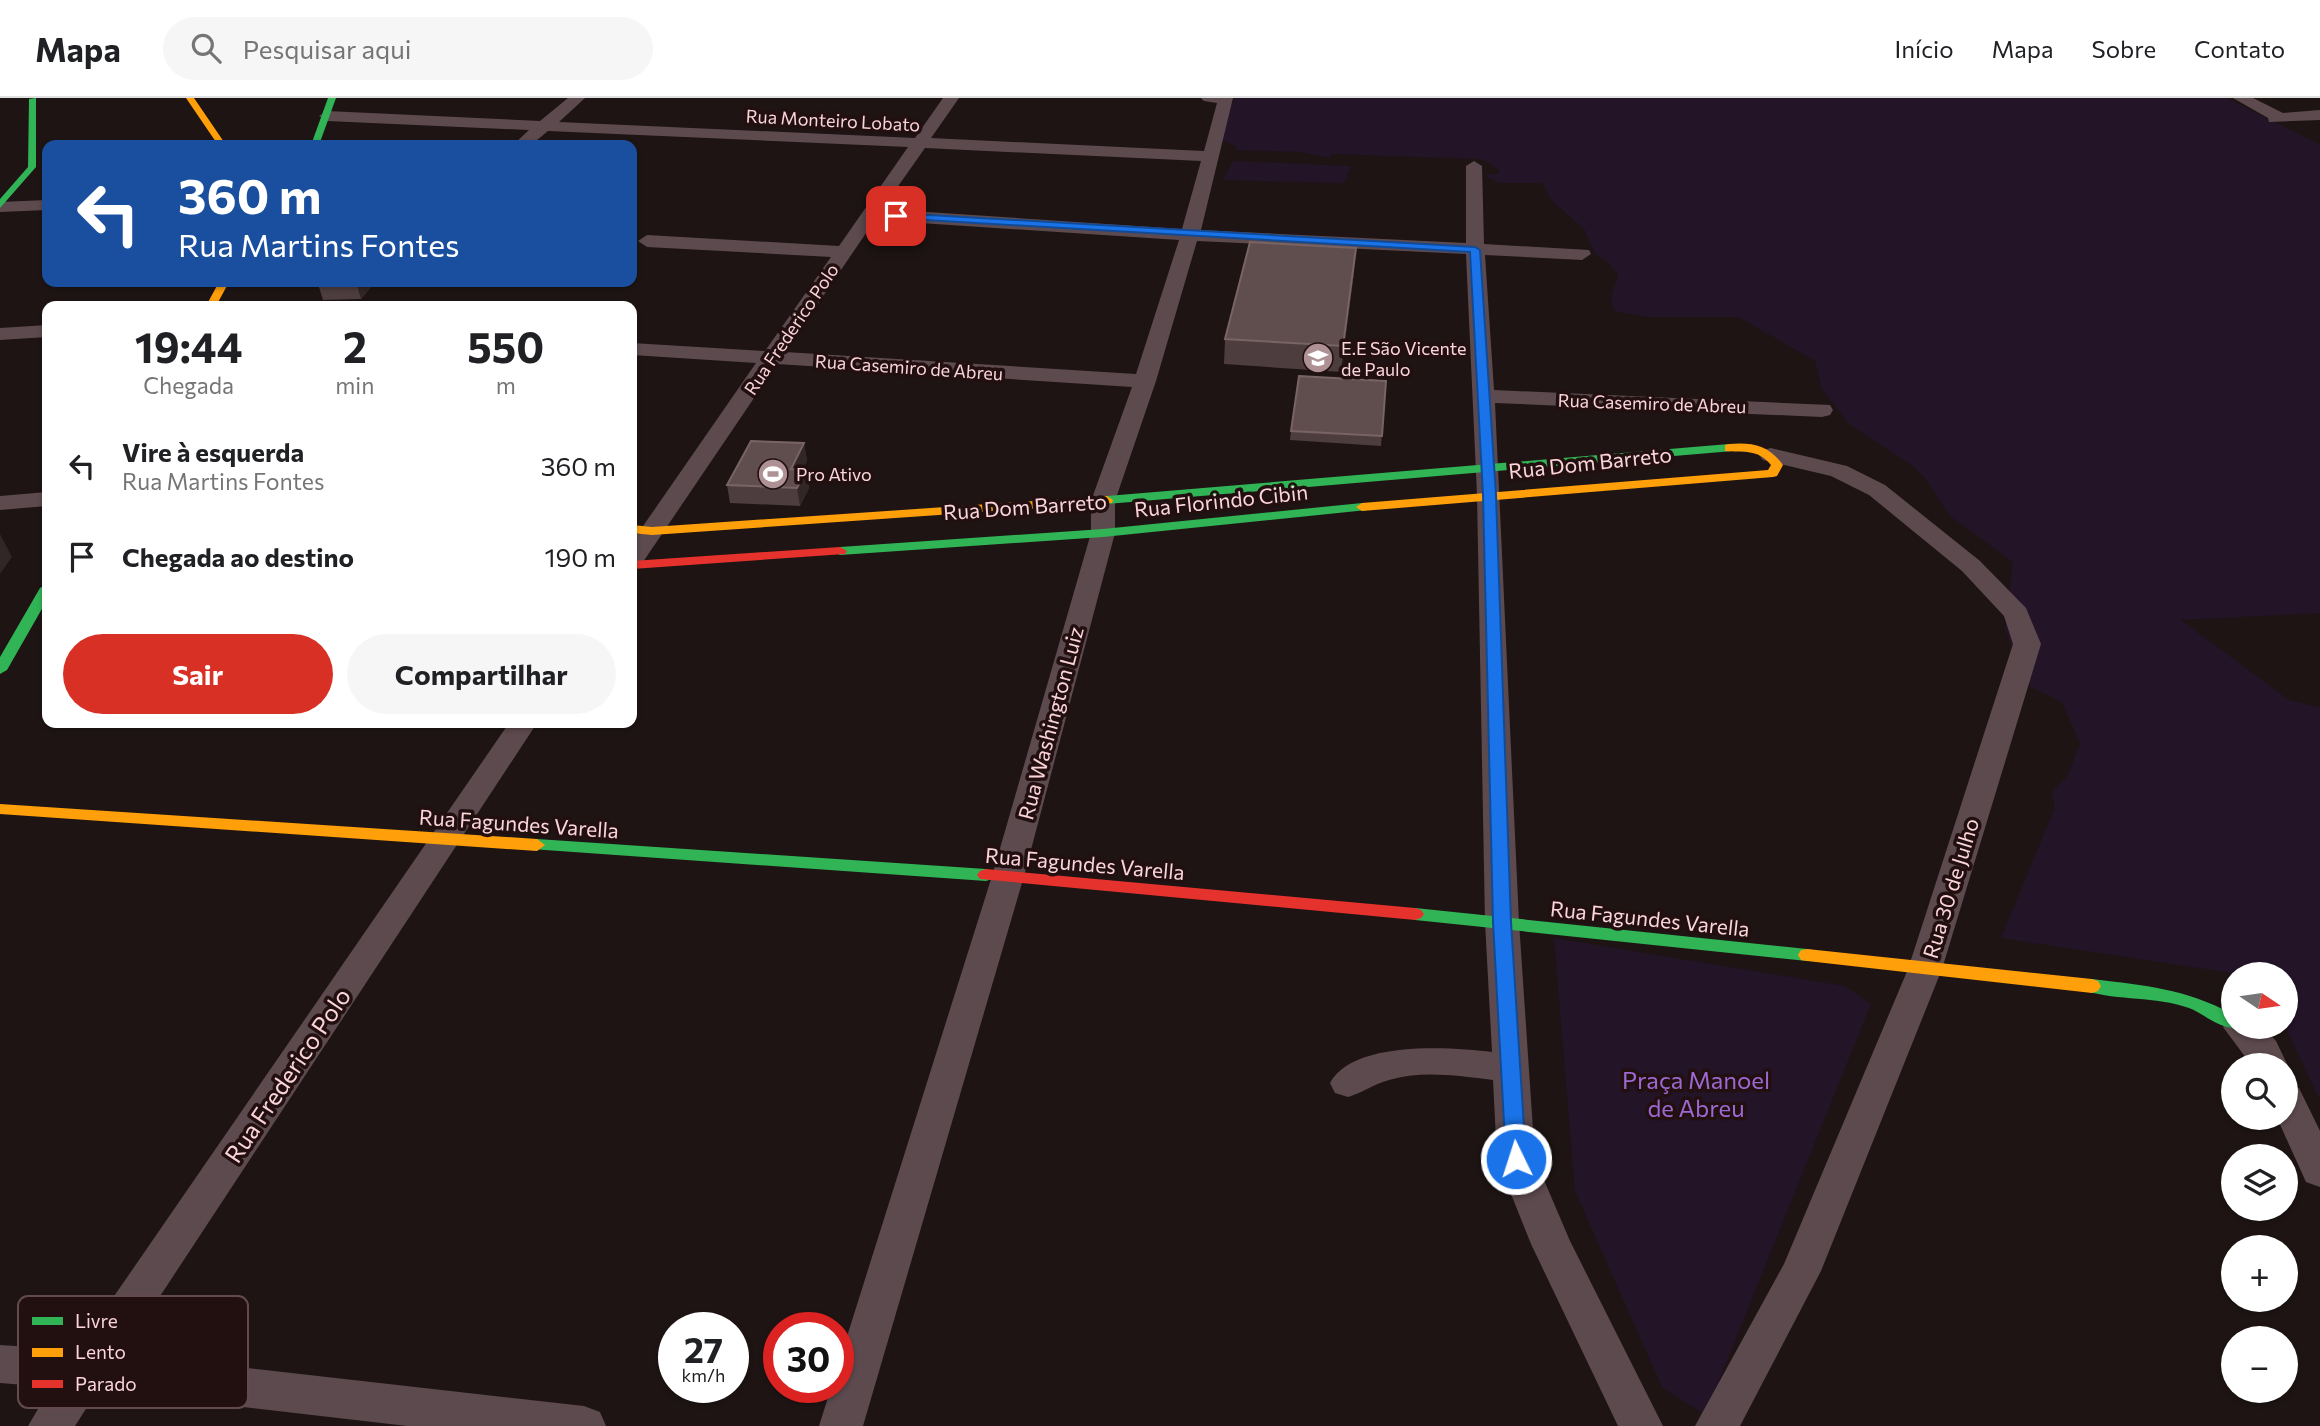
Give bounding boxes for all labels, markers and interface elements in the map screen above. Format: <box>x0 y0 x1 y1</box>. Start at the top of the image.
search box <box>163 17 653 80</box>
text: Mapa <box>35 28 121 69</box>
icon: search <box>187 29 225 67</box>
text: Pesquisar aqui <box>243 33 411 64</box>
text: Início <box>1895 34 1954 63</box>
text: Mapa <box>1992 34 2054 63</box>
text: Sobre <box>2092 34 2156 63</box>
text: Contato <box>2194 34 2285 63</box>
street label: Rua Monteiro Lobato <box>745 104 921 136</box>
text: 360 m <box>178 164 321 224</box>
icon: left <box>63 168 154 259</box>
pin <box>866 186 926 246</box>
icon: arrive <box>877 197 915 235</box>
text: Rua Martins Fontes <box>178 224 460 264</box>
street label: Rua Frederico Polo <box>739 259 843 399</box>
text: 19:44 <box>135 320 242 372</box>
text: 2 <box>343 320 367 372</box>
text: 550 <box>467 320 544 372</box>
place label: E.E São Vicente de Paulo <box>1341 337 1467 380</box>
school or university icon: E.E São Vicente de Paulo <box>1301 341 1335 375</box>
street label: Rua Casemiro de Abreu <box>814 349 1004 385</box>
text: Chegada <box>143 371 234 399</box>
text: min <box>335 371 374 399</box>
text: m <box>496 371 516 399</box>
street label: Rua Casemiro de Abreu <box>1557 389 1747 417</box>
text: Vire à esquerda <box>122 436 304 467</box>
street label: Rua Dom Barreto <box>1507 441 1673 483</box>
icon: left <box>63 447 101 485</box>
text: 360 m <box>541 450 616 481</box>
sports icon: Pro Ativo <box>756 457 790 491</box>
place label: Pro Ativo <box>796 463 872 485</box>
text: Rua Martins Fontes <box>122 467 324 495</box>
street label: Rua Florindo Cibin <box>1133 478 1309 522</box>
street label: Rua Dom Barreto <box>942 488 1108 524</box>
icon: arrive <box>63 538 101 576</box>
text: Chegada ao destino <box>122 541 354 572</box>
text: 190 m <box>544 541 616 572</box>
street label: Rua Washington Luiz <box>1012 624 1088 822</box>
button: Sair <box>63 634 333 714</box>
button: Compartilhar <box>347 634 616 714</box>
street label: Rua Fagundes Varella <box>418 804 620 842</box>
street label: Rua 30 de Julho <box>1917 815 1983 961</box>
street label: Rua Fagundes Varella <box>984 842 1186 884</box>
street label: Rua Fagundes Varella <box>1549 895 1751 941</box>
north arrow <box>2221 962 2298 1040</box>
map controls <box>2221 962 2298 1403</box>
street label: Rua Frederico Polo <box>218 982 356 1168</box>
button: search <box>2221 1053 2298 1130</box>
park label: Praça Manoel de Abreu <box>1622 1065 1770 1122</box>
position arrow <box>1479 1122 1553 1196</box>
button: layers <box>2221 1144 2298 1221</box>
button: + <box>2221 1235 2298 1312</box>
legend <box>18 1296 248 1408</box>
text: Livre <box>75 1309 118 1332</box>
speed limit sign: 30 <box>763 1312 854 1403</box>
button: − <box>2221 1326 2298 1403</box>
text: 27 <box>684 1327 723 1370</box>
text: Lento <box>75 1340 126 1363</box>
text: km/h <box>682 1364 725 1386</box>
text: Parado <box>75 1372 137 1395</box>

